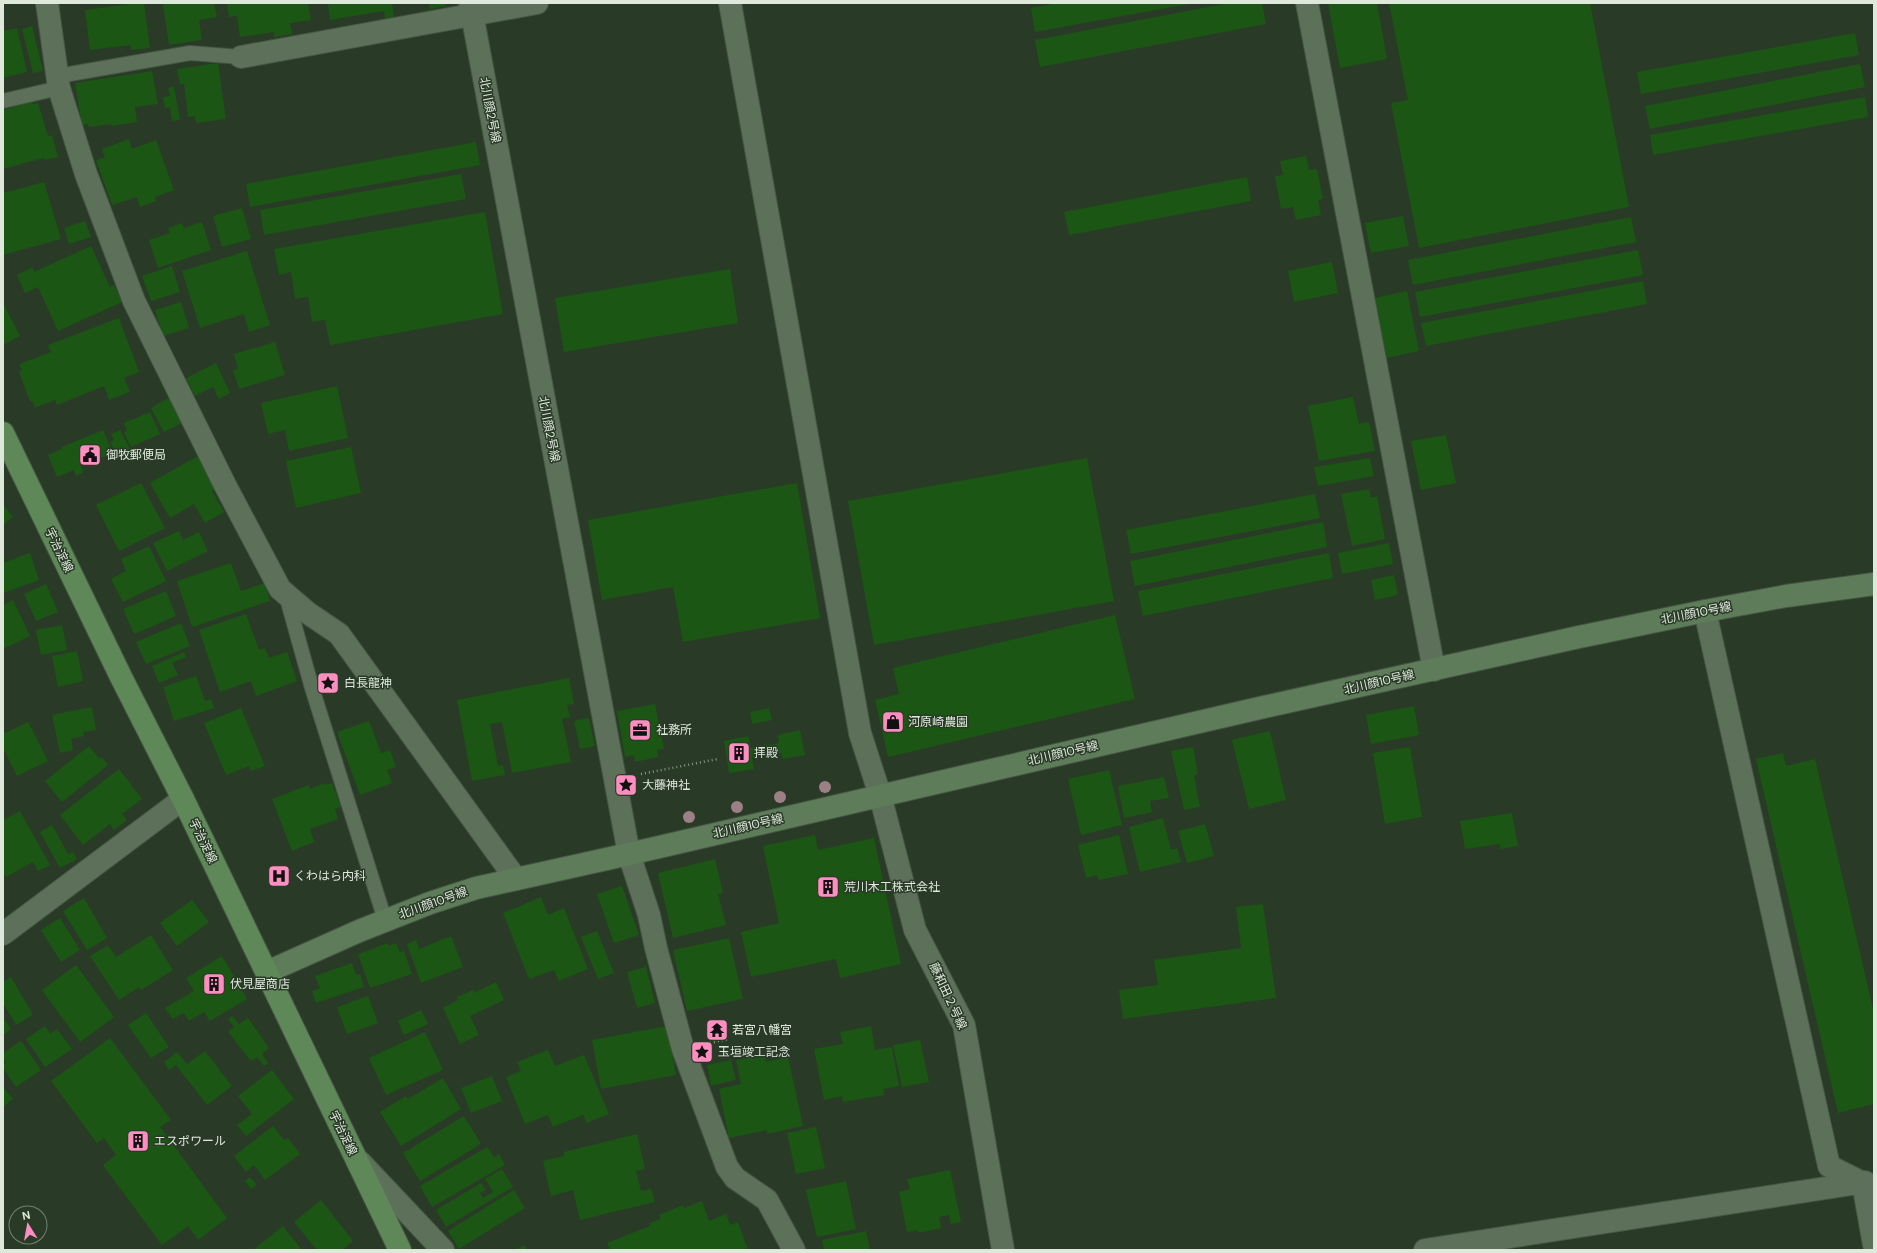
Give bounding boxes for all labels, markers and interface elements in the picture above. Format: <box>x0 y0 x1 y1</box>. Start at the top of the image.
street label: 北川顔2号線 <box>476 76 504 144</box>
street label: 北川顔2号線 <box>535 395 563 463</box>
public building icon: 御牧郵便局 <box>77 442 103 468</box>
place label: 御牧郵便局 <box>106 447 166 463</box>
street label: 宇治淀線 <box>41 525 77 575</box>
street label: 北川顔10号線 <box>1659 598 1733 628</box>
street label: 北川顔10号線 <box>1342 666 1416 698</box>
place icon: 白長龍神 <box>315 670 341 696</box>
place label: 白長龍神 <box>344 675 392 691</box>
shop icon: 河原崎農園 <box>880 709 906 735</box>
place label: 河原崎農園 <box>908 714 968 730</box>
office icon: 社務所 <box>627 717 653 743</box>
place label: 社務所 <box>656 722 692 738</box>
street label: 北川顔10号線 <box>1026 737 1100 769</box>
building icon: 拝殿 <box>726 740 752 766</box>
place label: 拝殿 <box>754 745 778 761</box>
place icon: 大藤神社 <box>613 772 639 798</box>
place label: 大藤神社 <box>642 777 690 793</box>
street label: 北川顔10号線 <box>711 810 785 842</box>
street label: 宇治淀線 <box>185 816 221 866</box>
hospital icon: くわはら内科 <box>266 863 292 889</box>
place label: くわはら内科 <box>294 868 366 884</box>
building icon: 荒川木工株式会社 <box>815 874 841 900</box>
place label: 荒川木工株式会社 <box>844 879 940 895</box>
street label: 北川顔10号線 <box>396 883 470 923</box>
street label: 藤和田２号線 <box>926 960 970 1032</box>
building icon: 伏見屋商店 <box>201 971 227 997</box>
place label: 伏見屋商店 <box>230 976 290 992</box>
temple icon: 若宮八幡宮 <box>704 1017 730 1043</box>
place label: 若宮八幡宮 <box>732 1022 792 1038</box>
place icon: 玉垣竣工記念 <box>689 1039 715 1065</box>
place label: 玉垣竣工記念 <box>718 1044 790 1060</box>
street label: 宇治淀線 <box>325 1108 361 1158</box>
building icon: エスポワール <box>125 1128 151 1154</box>
place label: エスポワール <box>154 1133 226 1149</box>
north arrow <box>8 1205 48 1245</box>
text: N <box>21 1208 31 1223</box>

